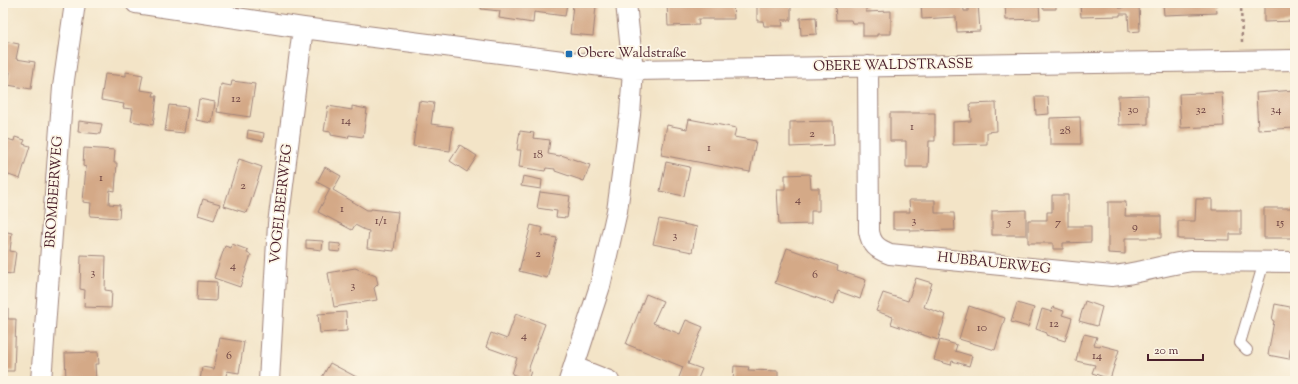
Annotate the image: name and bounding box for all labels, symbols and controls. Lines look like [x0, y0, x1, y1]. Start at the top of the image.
place label: Obere Waldstraße [577, 44, 687, 64]
marker: Obere Waldstraße [564, 49, 574, 59]
street label: OBERE WALDSTRASSE [813, 55, 974, 77]
house number: 12 [231, 90, 241, 108]
house number: 30 [1127, 101, 1139, 119]
house number: 32 [1196, 101, 1207, 119]
house number: 34 [1271, 101, 1281, 119]
house number: 14 [341, 112, 351, 130]
house number: 1 [910, 118, 914, 136]
house number: 28 [1059, 122, 1071, 140]
house number: 2 [809, 125, 815, 143]
street label: BROMBEERWEG [41, 135, 69, 249]
house number: 1 [707, 139, 711, 157]
street label: VOGELBEERWEG [266, 142, 298, 265]
house number: 18 [533, 146, 543, 164]
house number: 1 [99, 169, 103, 187]
house number: 2 [240, 177, 246, 195]
house number: 4 [795, 191, 801, 209]
house number: 1 [340, 200, 344, 218]
house number: 1/1 [375, 212, 387, 230]
house number: 3 [912, 212, 917, 230]
house number: 5 [1006, 214, 1011, 232]
house number: 7 [1055, 214, 1061, 232]
house number: 15 [1276, 214, 1284, 232]
house number: 9 [1132, 218, 1138, 236]
house number: 3 [673, 227, 678, 245]
house number: 2 [535, 245, 541, 263]
street label: HUBBAUERWEG [936, 248, 1052, 280]
house number: 4 [230, 257, 236, 275]
house number: 3 [91, 264, 96, 282]
house number: 6 [812, 266, 818, 284]
house number: 3 [351, 277, 356, 295]
house number: 12 [1049, 315, 1059, 333]
house number: 10 [977, 319, 987, 337]
house number: 4 [521, 327, 527, 345]
scale bar [1148, 336, 1203, 362]
text: 20 m [1154, 342, 1179, 360]
house number: 6 [226, 347, 232, 365]
house number: 14 [1092, 347, 1102, 365]

